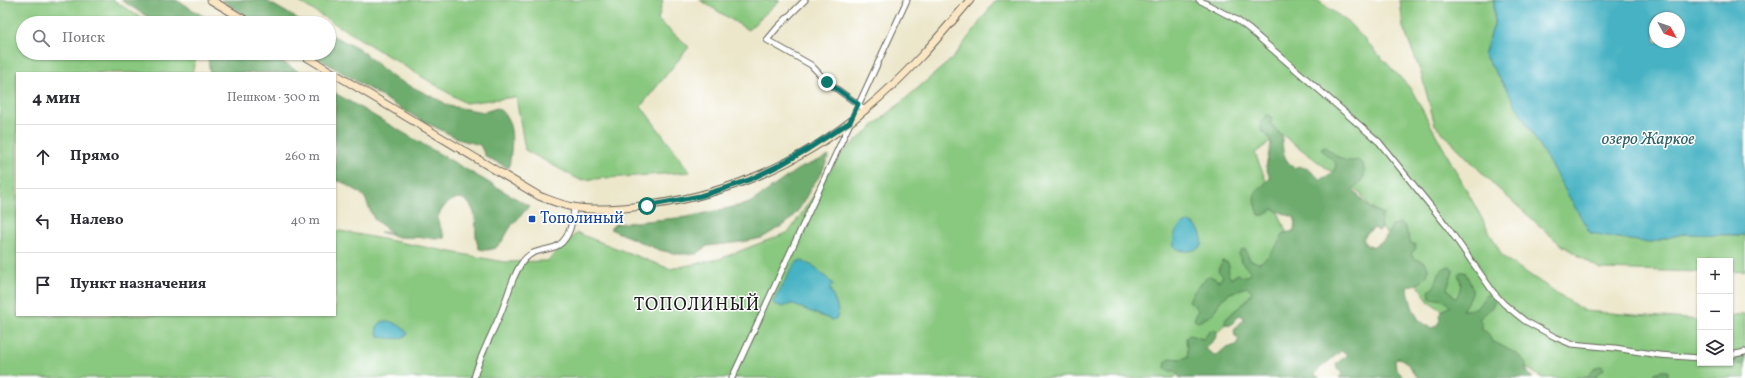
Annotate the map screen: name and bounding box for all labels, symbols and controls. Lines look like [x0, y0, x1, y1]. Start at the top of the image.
north arrow [1649, 12, 1685, 48]
search box [16, 16, 336, 60]
icon: search [30, 27, 52, 49]
text: Поиск [62, 28, 105, 49]
route end [818, 73, 836, 91]
text: 4 мин [32, 87, 80, 110]
text: Пешком · 300 m [227, 89, 320, 107]
water label: озеро Жаркое [1602, 128, 1695, 151]
icon: ahead [32, 146, 54, 168]
text: Прямо [70, 146, 119, 167]
text: 260 m [285, 148, 320, 166]
route start [638, 197, 656, 215]
place label: Тополиный [540, 208, 624, 230]
icon: left [32, 210, 54, 232]
text: Налево [70, 210, 124, 231]
text: 40 m [291, 212, 320, 230]
marker: Тополиный [527, 214, 537, 224]
map controls [1697, 258, 1733, 366]
button: + [1697, 258, 1733, 294]
icon: arrive [32, 274, 54, 296]
text: Пункт назначения [70, 274, 206, 295]
district label: ТОПОЛИНЫЙ [634, 293, 760, 318]
button: − [1697, 294, 1733, 330]
button: layers [1697, 330, 1733, 366]

